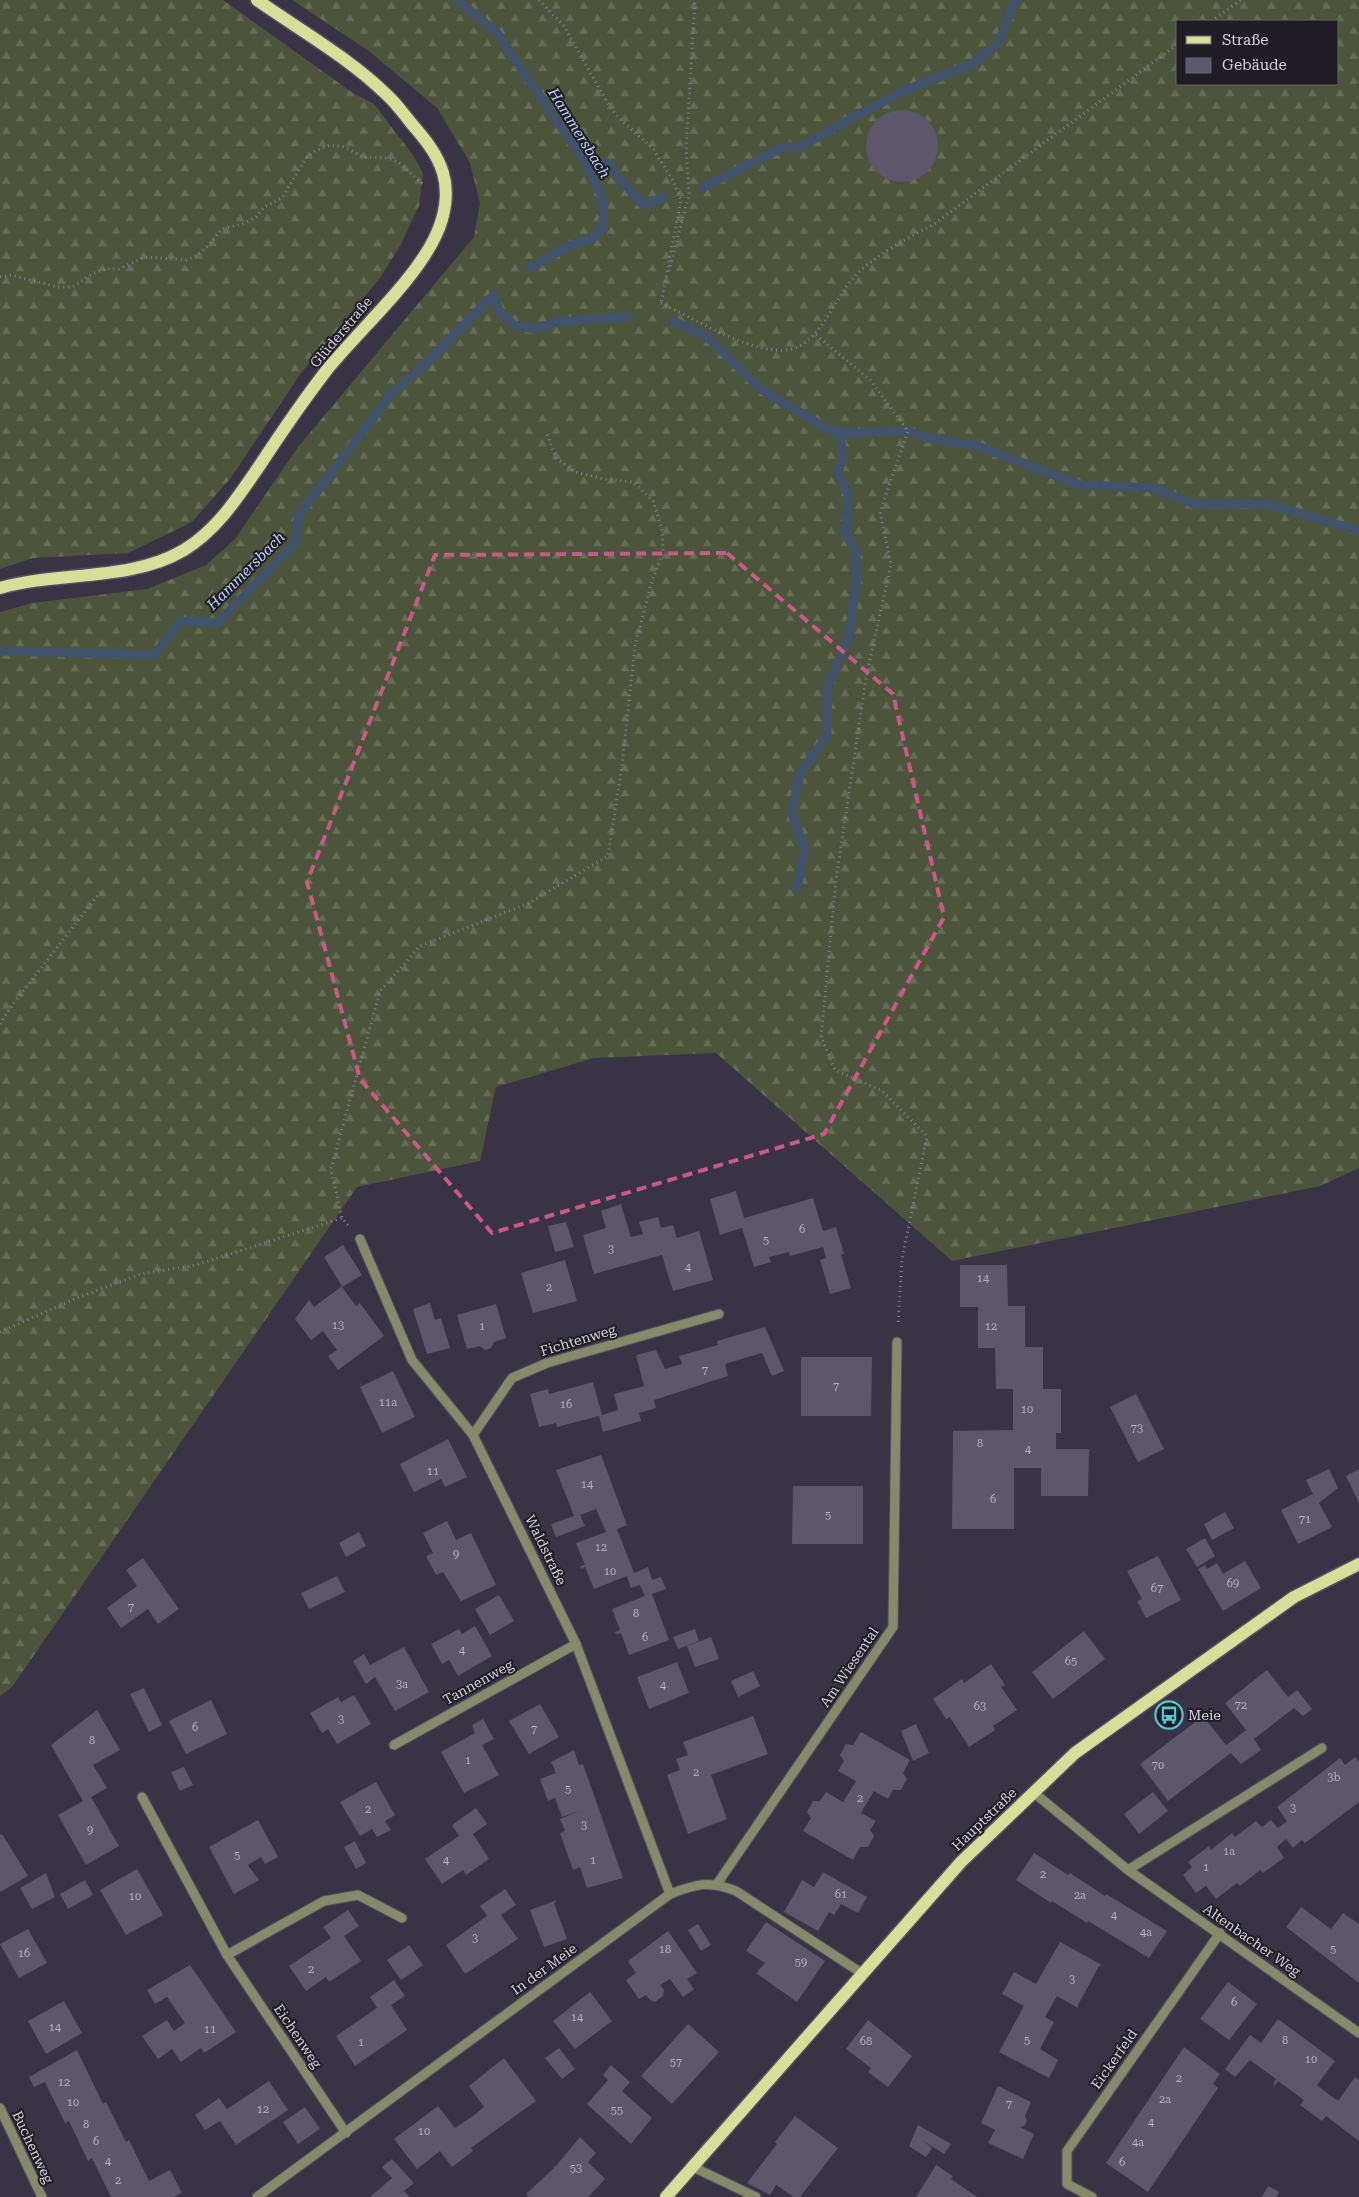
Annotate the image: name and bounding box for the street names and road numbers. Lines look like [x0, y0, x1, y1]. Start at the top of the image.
street label: Glüderstraße [307, 293, 376, 371]
street label: Fichtenweg [538, 1321, 618, 1359]
street label: Waldstraße [522, 1512, 570, 1588]
street label: Am Wiesental [816, 1624, 882, 1710]
street label: Tannenweg [440, 1656, 516, 1708]
street label: Hauptstraße [948, 1784, 1020, 1854]
street label: Altenbacher Weg [1200, 1900, 1304, 1980]
street label: In der Meie [508, 1940, 580, 1998]
street label: Eichenweg [271, 2001, 325, 2071]
street label: Eickerfeld [1088, 2026, 1140, 2092]
street label: Buchenweg [9, 2108, 57, 2186]

